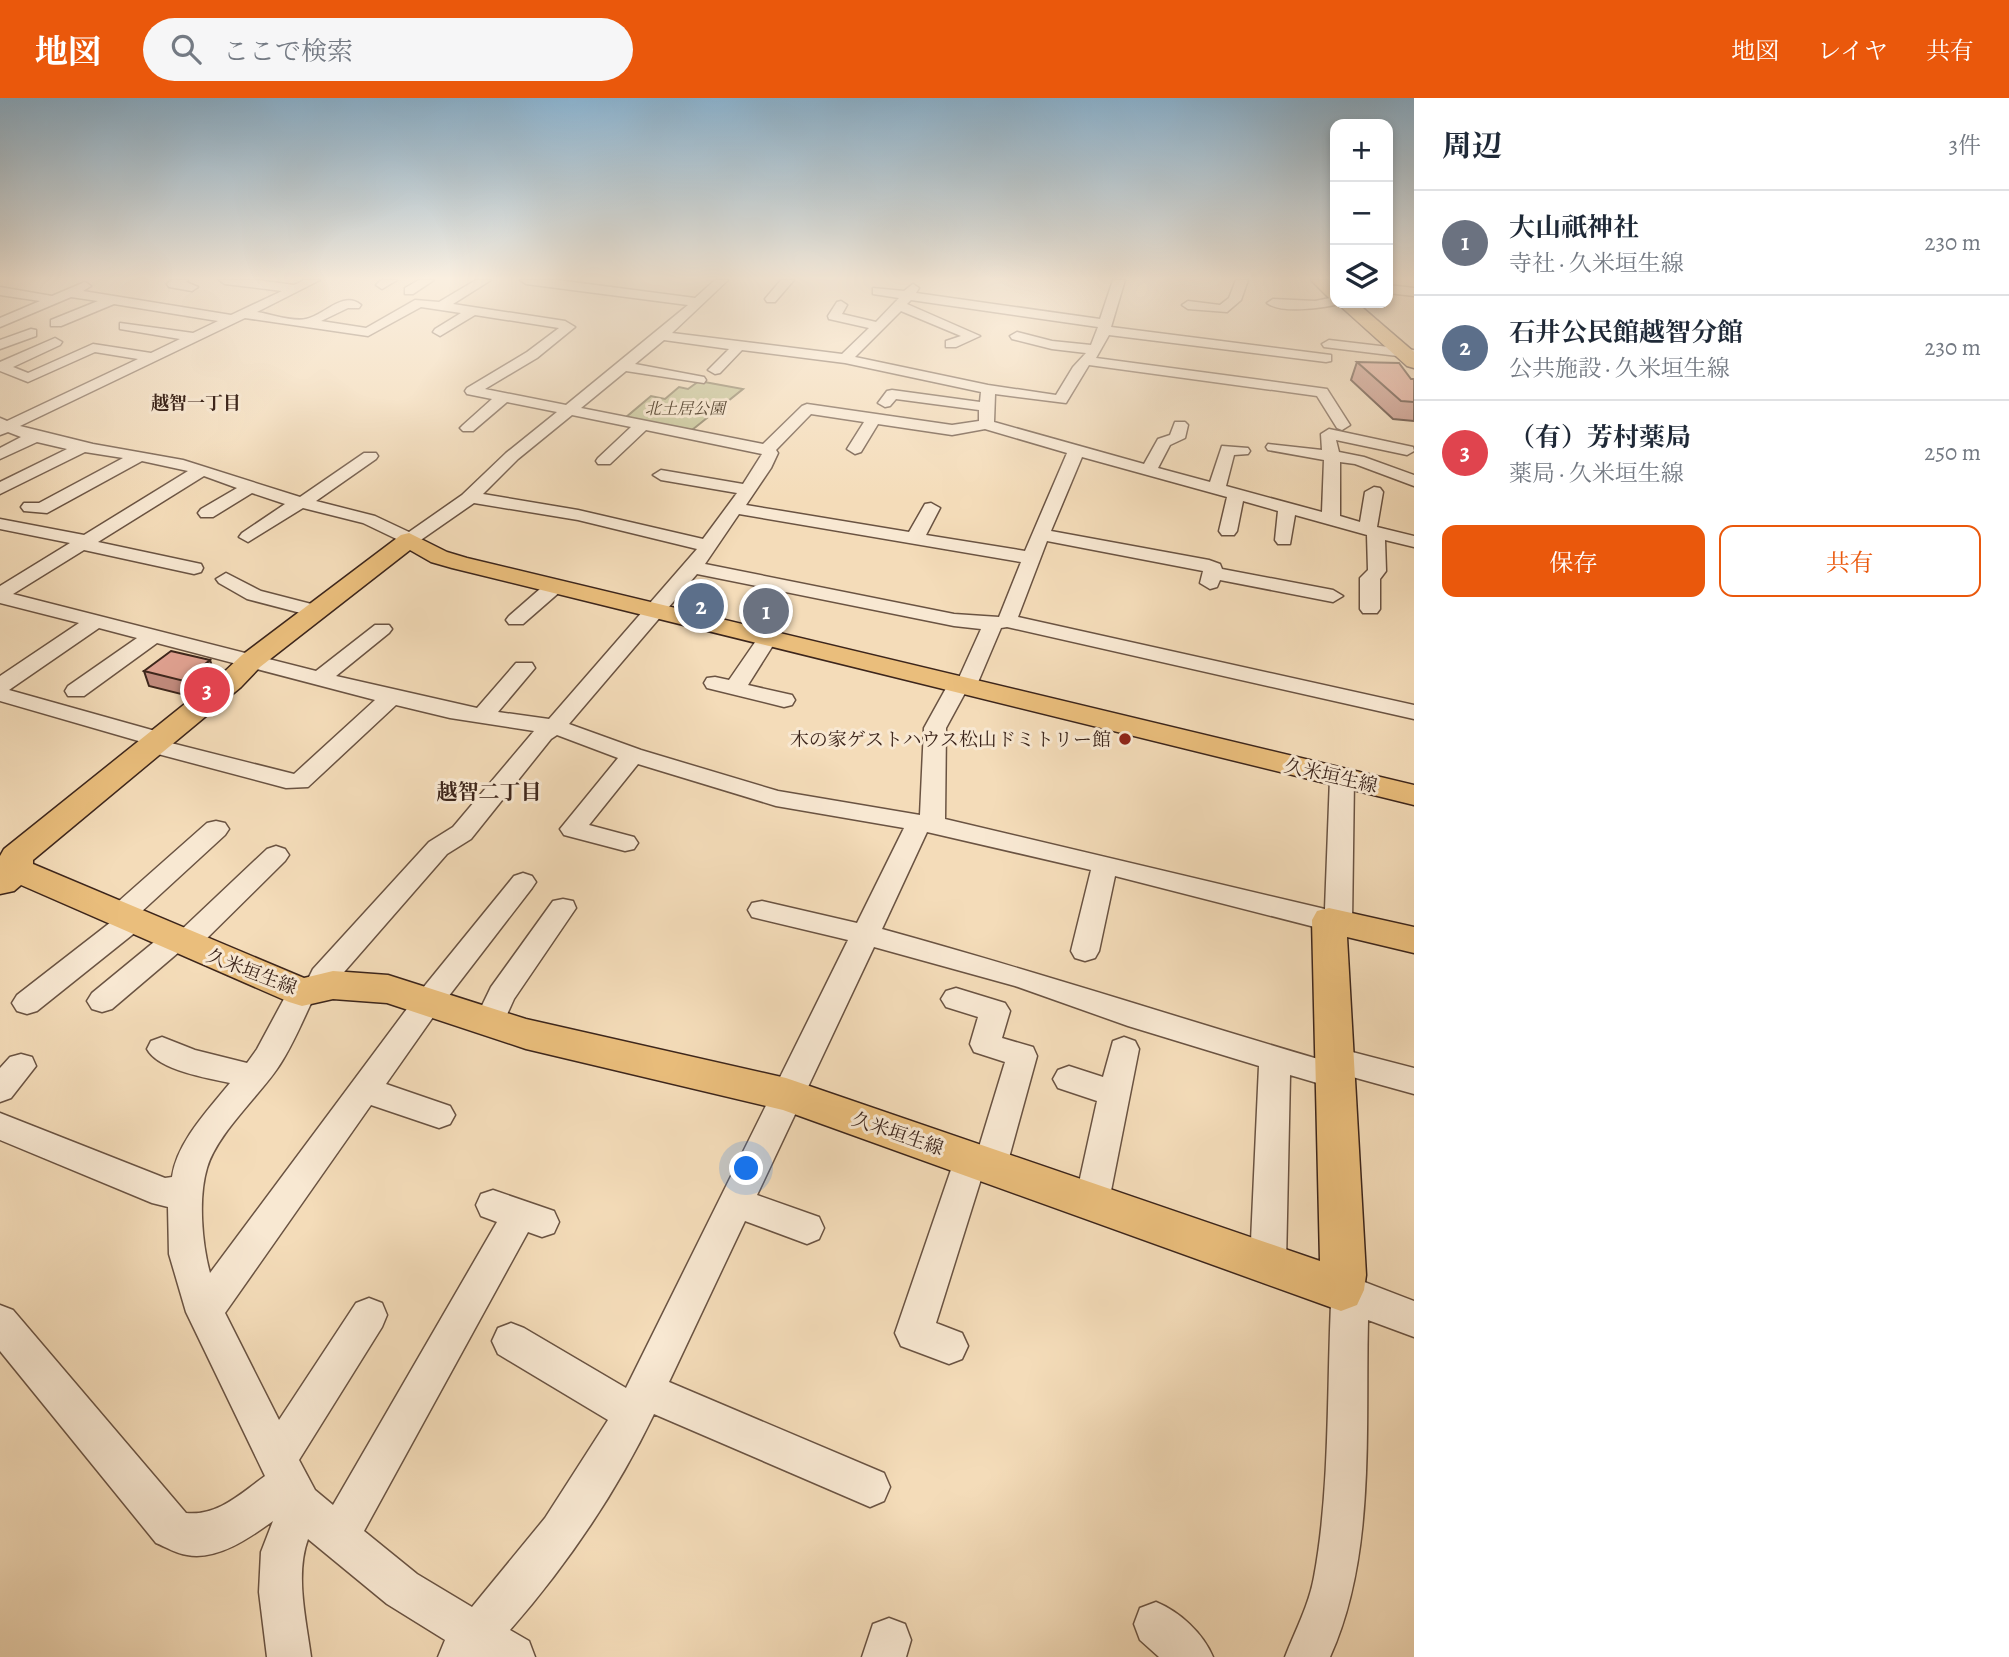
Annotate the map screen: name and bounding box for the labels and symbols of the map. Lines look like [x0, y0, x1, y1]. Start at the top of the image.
district label: 越智一丁目 [151, 391, 241, 415]
park label: 北土居公園 [645, 398, 728, 420]
pin: 2 [678, 580, 724, 632]
pin: 1 [743, 585, 789, 637]
pin: 3 [184, 664, 230, 716]
place label: 木の家ゲストハウス松山ドミトリー館 [790, 727, 1111, 753]
marker: 木の家ゲストハウス松山ドミトリー館 [1117, 731, 1133, 747]
street label: 久米垣生線 [1282, 753, 1380, 799]
district label: 越智二丁目 [437, 778, 542, 806]
street label: 久米垣生線 [203, 943, 301, 1001]
street label: 久米垣生線 [849, 1106, 947, 1162]
your location [729, 1151, 763, 1185]

